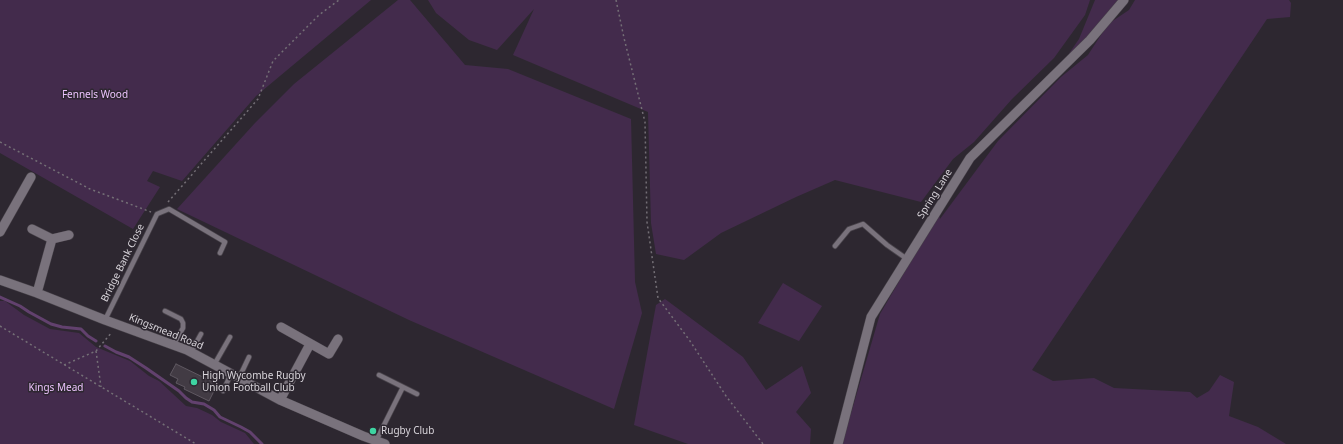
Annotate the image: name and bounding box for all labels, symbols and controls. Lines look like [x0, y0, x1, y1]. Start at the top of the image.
park label: Fennels Wood [62, 89, 128, 101]
street label: Spring Lane [915, 167, 955, 221]
street label: Bridge Bank Close [99, 222, 147, 304]
street label: Kingsmead Road [127, 312, 205, 352]
place label: High Wycombe Rugby Union Football Club [202, 370, 306, 394]
marker: High Wycombe Rugby Union Football Club [189, 377, 199, 387]
park label: Kings Mead [29, 382, 83, 394]
place label: Rugby Club [381, 425, 434, 437]
marker: Rugby Club [368, 426, 378, 436]

